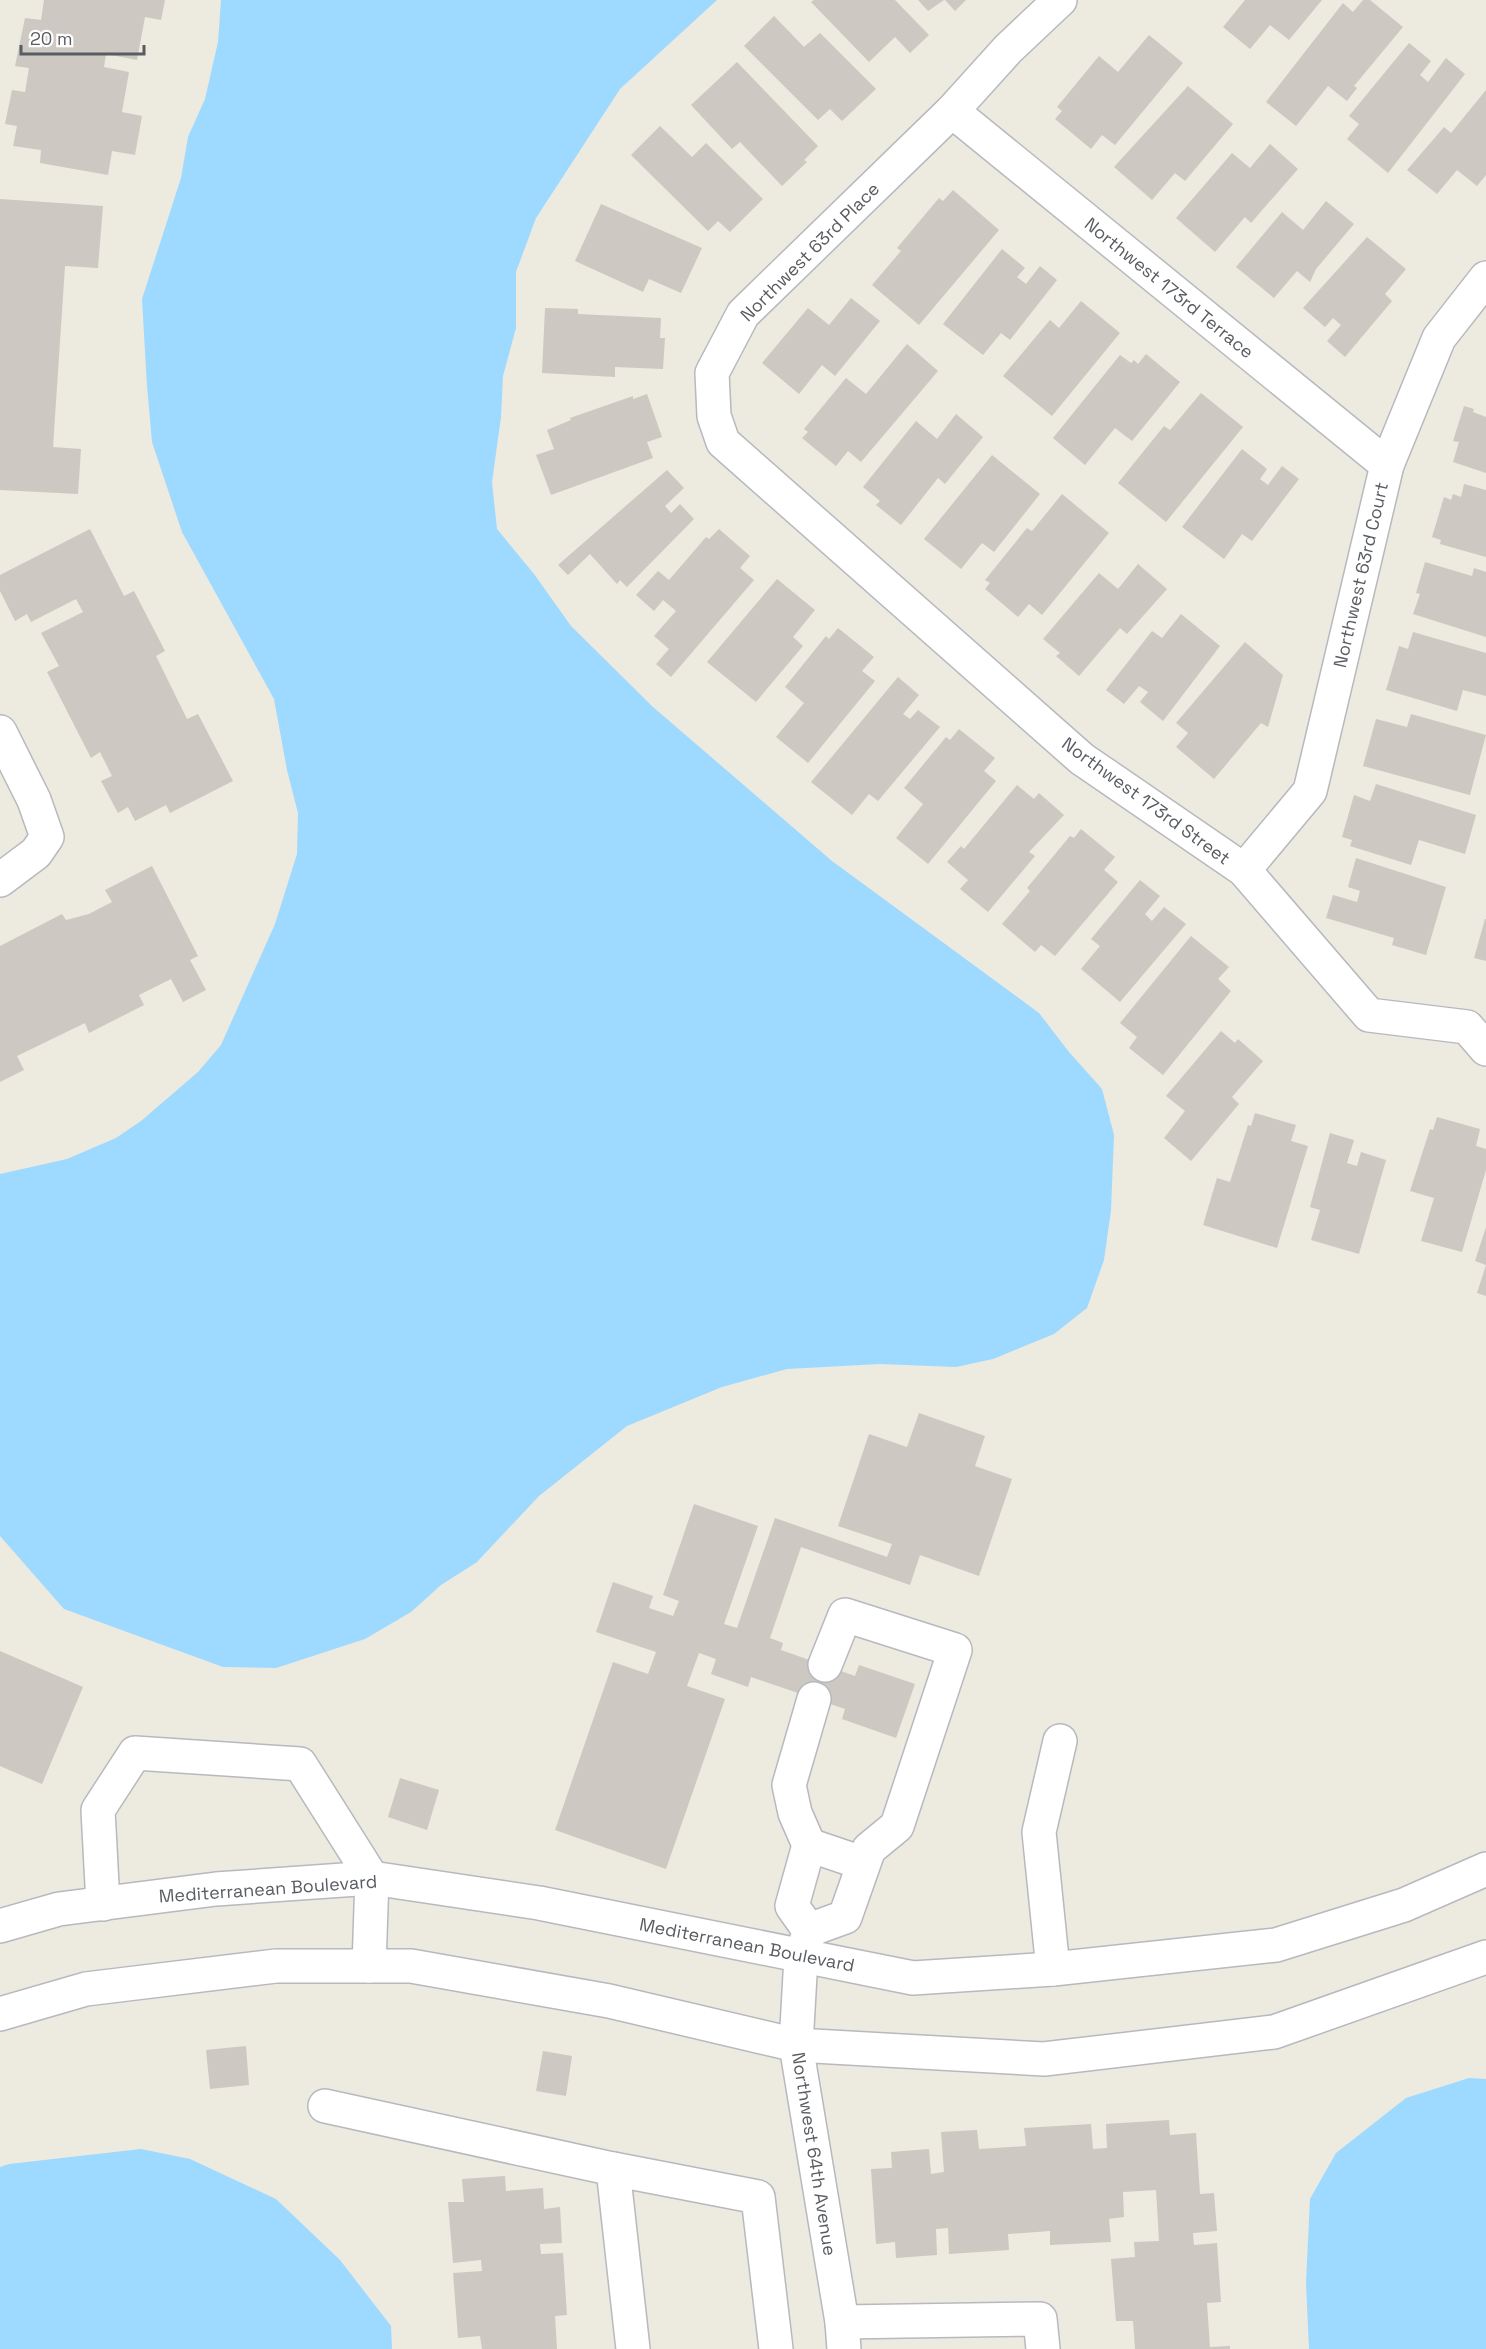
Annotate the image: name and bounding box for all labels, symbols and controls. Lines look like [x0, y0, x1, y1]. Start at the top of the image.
scale bar [21, 18, 144, 56]
text: 20 m [30, 27, 73, 50]
street label: Northwest 63rd Place [735, 177, 884, 326]
street label: Northwest 173rd Terrace [1080, 212, 1259, 363]
street label: Northwest 63rd Court [1328, 480, 1393, 670]
street label: Northwest 173rd Street [1058, 732, 1235, 869]
street label: Mediterranean Boulevard [158, 1869, 378, 1908]
street label: Mediterranean Boulevard [638, 1912, 857, 1977]
street label: Northwest 64th Avenue [787, 2051, 842, 2257]

